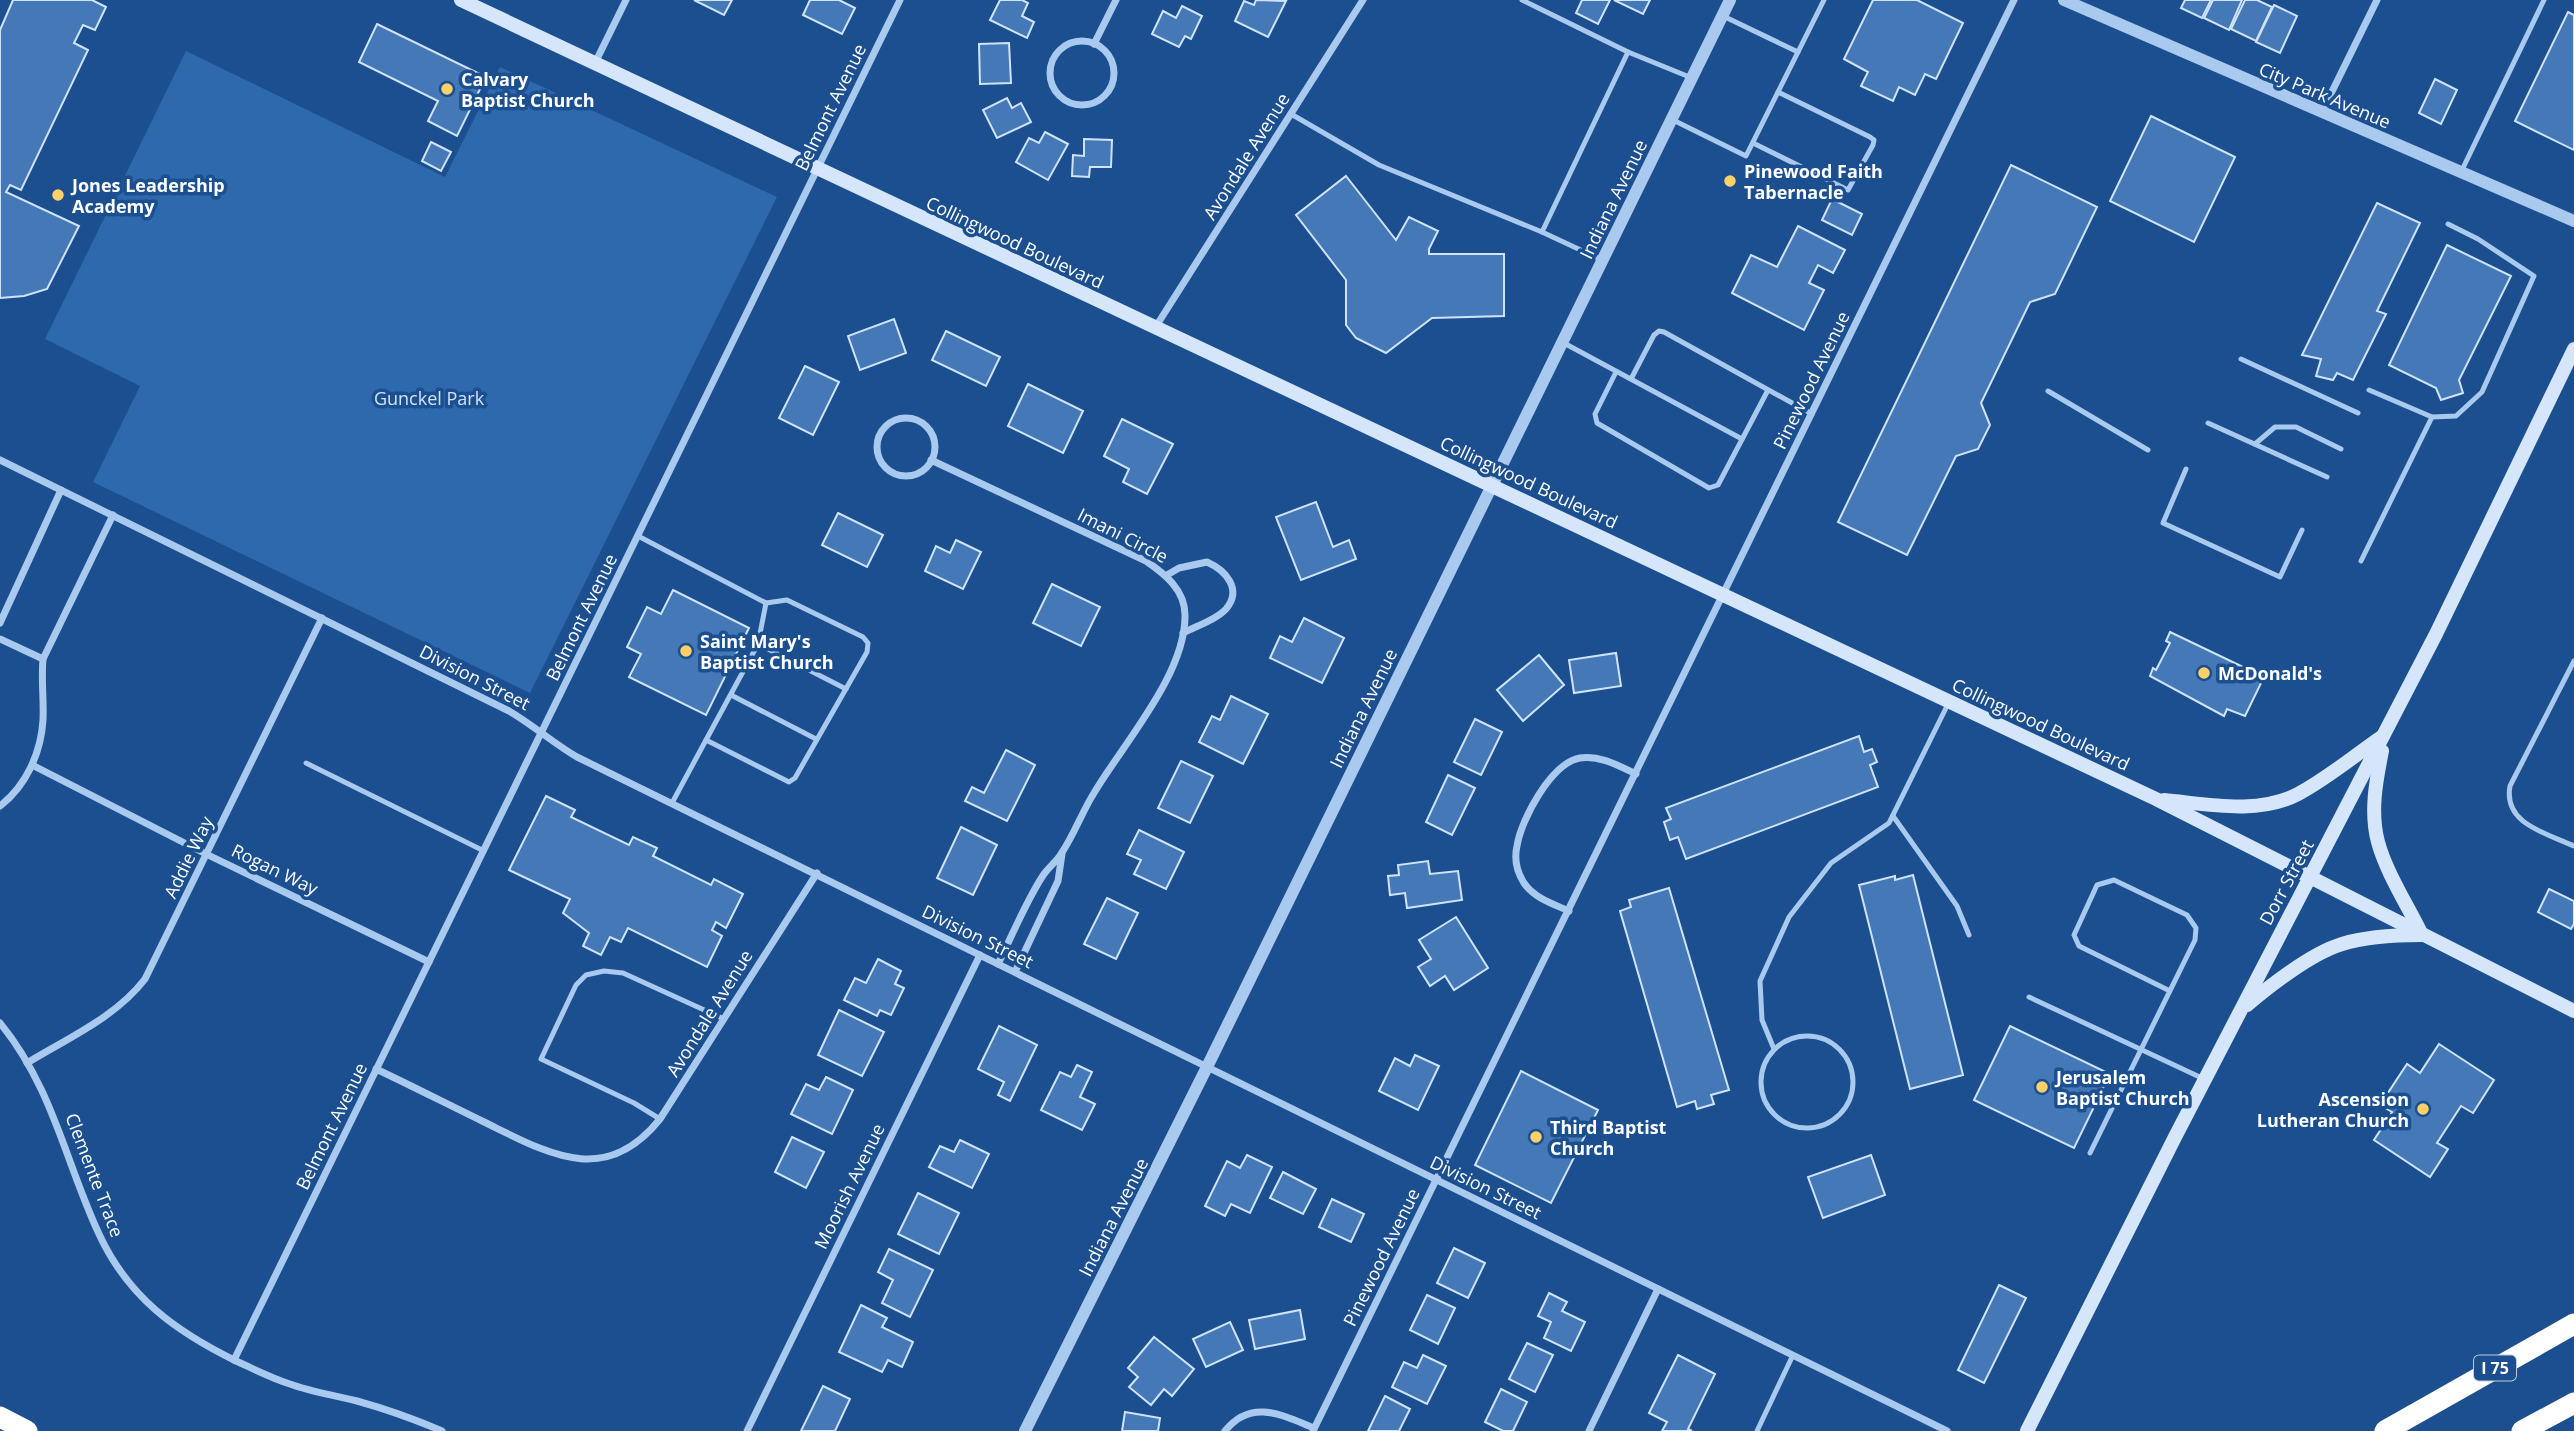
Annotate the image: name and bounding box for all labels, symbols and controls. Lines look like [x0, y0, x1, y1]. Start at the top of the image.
street label: Belmont Avenue [789, 39, 871, 175]
street label: City Park Avenue [2255, 56, 2395, 134]
place label: Calvary Baptist Church [461, 67, 595, 112]
marker: Calvary Baptist Church [439, 81, 455, 97]
street label: Avondale Avenue [1197, 88, 1295, 224]
street label: Indiana Avenue [1574, 135, 1652, 263]
place label: Pinewood Faith Tabernacle [1744, 159, 1883, 204]
place label: Jones Leadership Academy [70, 173, 225, 218]
marker: Pinewood Faith Tabernacle [1722, 173, 1738, 189]
marker: Jones Leadership Academy [50, 187, 66, 203]
street label: Collingwood Boulevard [922, 190, 1108, 294]
street label: Pinewood Avenue [1767, 307, 1855, 453]
park label: Gunckel Park [374, 386, 485, 410]
street label: Collingwood Boulevard [1436, 430, 1622, 534]
street label: Imani Circle [1074, 502, 1172, 568]
street label: Belmont Avenue [540, 549, 622, 685]
place label: Saint Mary's Baptist Church [700, 629, 834, 674]
street label: Division Street [416, 639, 534, 715]
marker: Saint Mary's Baptist Church [678, 643, 694, 659]
street label: Indiana Avenue [1324, 644, 1402, 772]
place label: McDonald's [2218, 661, 2322, 685]
marker: McDonald's [2196, 665, 2212, 681]
street label: Collingwood Boulevard [1948, 672, 2134, 776]
street label: Addie Way [158, 811, 219, 902]
street label: Dorr Street [2253, 835, 2319, 929]
street label: Rogan Way [228, 838, 323, 901]
street label: Division Street [918, 899, 1038, 973]
street label: Avondale Avenue [660, 945, 758, 1081]
street label: Belmont Avenue [290, 1058, 372, 1194]
place label: Jerusalem Baptist Church [2054, 1065, 2190, 1110]
marker: Jerusalem Baptist Church [2034, 1079, 2050, 1095]
place label: Ascension Lutheran Church [2257, 1087, 2409, 1132]
marker: Ascension Lutheran Church [2415, 1101, 2431, 1117]
street label: Clemente Trace [60, 1110, 130, 1240]
place label: Third Baptist Church [1550, 1115, 1667, 1160]
street label: Moorish Avenue [808, 1119, 890, 1253]
marker: Third Baptist Church [1528, 1129, 1544, 1145]
street label: Division Street [1426, 1150, 1546, 1224]
street label: Indiana Avenue [1073, 1154, 1153, 1280]
street label: Pinewood Avenue [1337, 1184, 1425, 1330]
road number: I 75 [2474, 1356, 2516, 1380]

